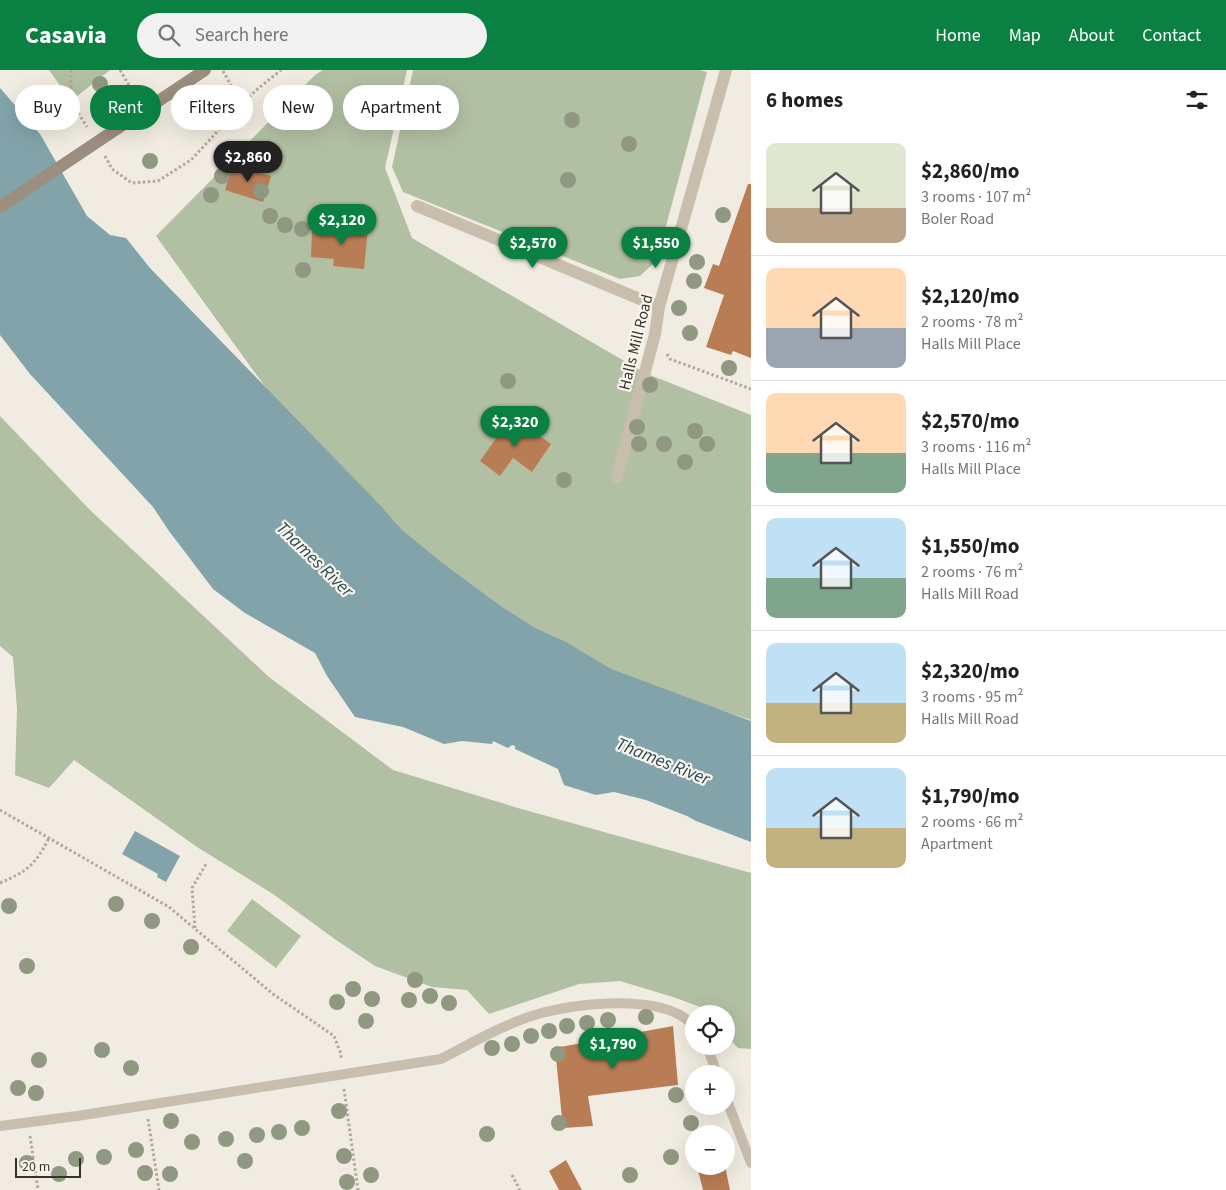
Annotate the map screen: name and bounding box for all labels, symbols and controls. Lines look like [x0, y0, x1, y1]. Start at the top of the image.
search box [137, 13, 487, 58]
text: Casavia [25, 18, 107, 53]
icon: search [155, 21, 183, 49]
text: Search here [195, 22, 288, 49]
text: Home [935, 23, 981, 48]
text: Map [1009, 23, 1041, 48]
text: About [1069, 23, 1114, 48]
text: Contact [1142, 23, 1201, 48]
chip: Buy [15, 85, 80, 130]
chip: Rent [90, 85, 161, 130]
chip: Filters [171, 85, 253, 130]
chip: New [263, 85, 333, 130]
chip: Apartment [343, 85, 459, 130]
text: 6 homes [766, 85, 843, 115]
icon: filters [1183, 86, 1211, 114]
pin: $2,860 [207, 140, 289, 183]
text: $2,860 [224, 146, 272, 168]
text: $2,860/mo [921, 156, 1020, 186]
icon: home [806, 163, 866, 223]
text: 3 rooms · 107 m² [921, 186, 1031, 208]
pin: $2,120 [301, 204, 383, 246]
text: Boler Road [921, 208, 994, 230]
text: $2,120 [318, 209, 366, 231]
pin: $2,570 [492, 226, 574, 269]
pin: $1,550 [615, 226, 697, 269]
text: $2,570 [509, 232, 557, 254]
text: $1,550 [632, 232, 680, 254]
text: $2,120/mo [921, 281, 1020, 311]
icon: home [806, 288, 866, 348]
street label: Halls Mill Road [613, 292, 658, 392]
text: 2 rooms · 78 m² [921, 311, 1023, 333]
text: Halls Mill Place [921, 333, 1021, 355]
pin: $2,320 [474, 406, 556, 448]
text: $2,570/mo [921, 406, 1020, 436]
text: $2,320 [491, 411, 539, 433]
icon: home [806, 413, 866, 473]
text: 3 rooms · 116 m² [921, 436, 1031, 458]
text: Halls Mill Place [921, 458, 1021, 480]
water label: Thames River [270, 516, 360, 603]
text: $1,550/mo [921, 531, 1020, 561]
icon: home [806, 538, 866, 598]
text: 2 rooms · 76 m² [921, 561, 1023, 583]
text: Halls Mill Road [921, 583, 1019, 605]
text: $2,320/mo [921, 656, 1020, 686]
icon: home [806, 663, 866, 723]
text: 3 rooms · 95 m² [921, 686, 1023, 708]
text: Halls Mill Road [921, 708, 1019, 730]
water label: Thames River [612, 731, 714, 792]
text: $1,790/mo [921, 781, 1020, 811]
icon: home [806, 788, 866, 848]
text: 2 rooms · 66 m² [921, 811, 1023, 833]
text: Apartment [921, 833, 993, 855]
map controls [685, 1005, 735, 1175]
button: locate [685, 1005, 735, 1055]
pin: $1,790 [572, 1028, 654, 1070]
text: $1,790 [589, 1033, 637, 1055]
button: + [685, 1065, 735, 1115]
button: − [685, 1125, 735, 1175]
scale bar [15, 1155, 81, 1178]
text: 20 m [22, 1157, 50, 1177]

